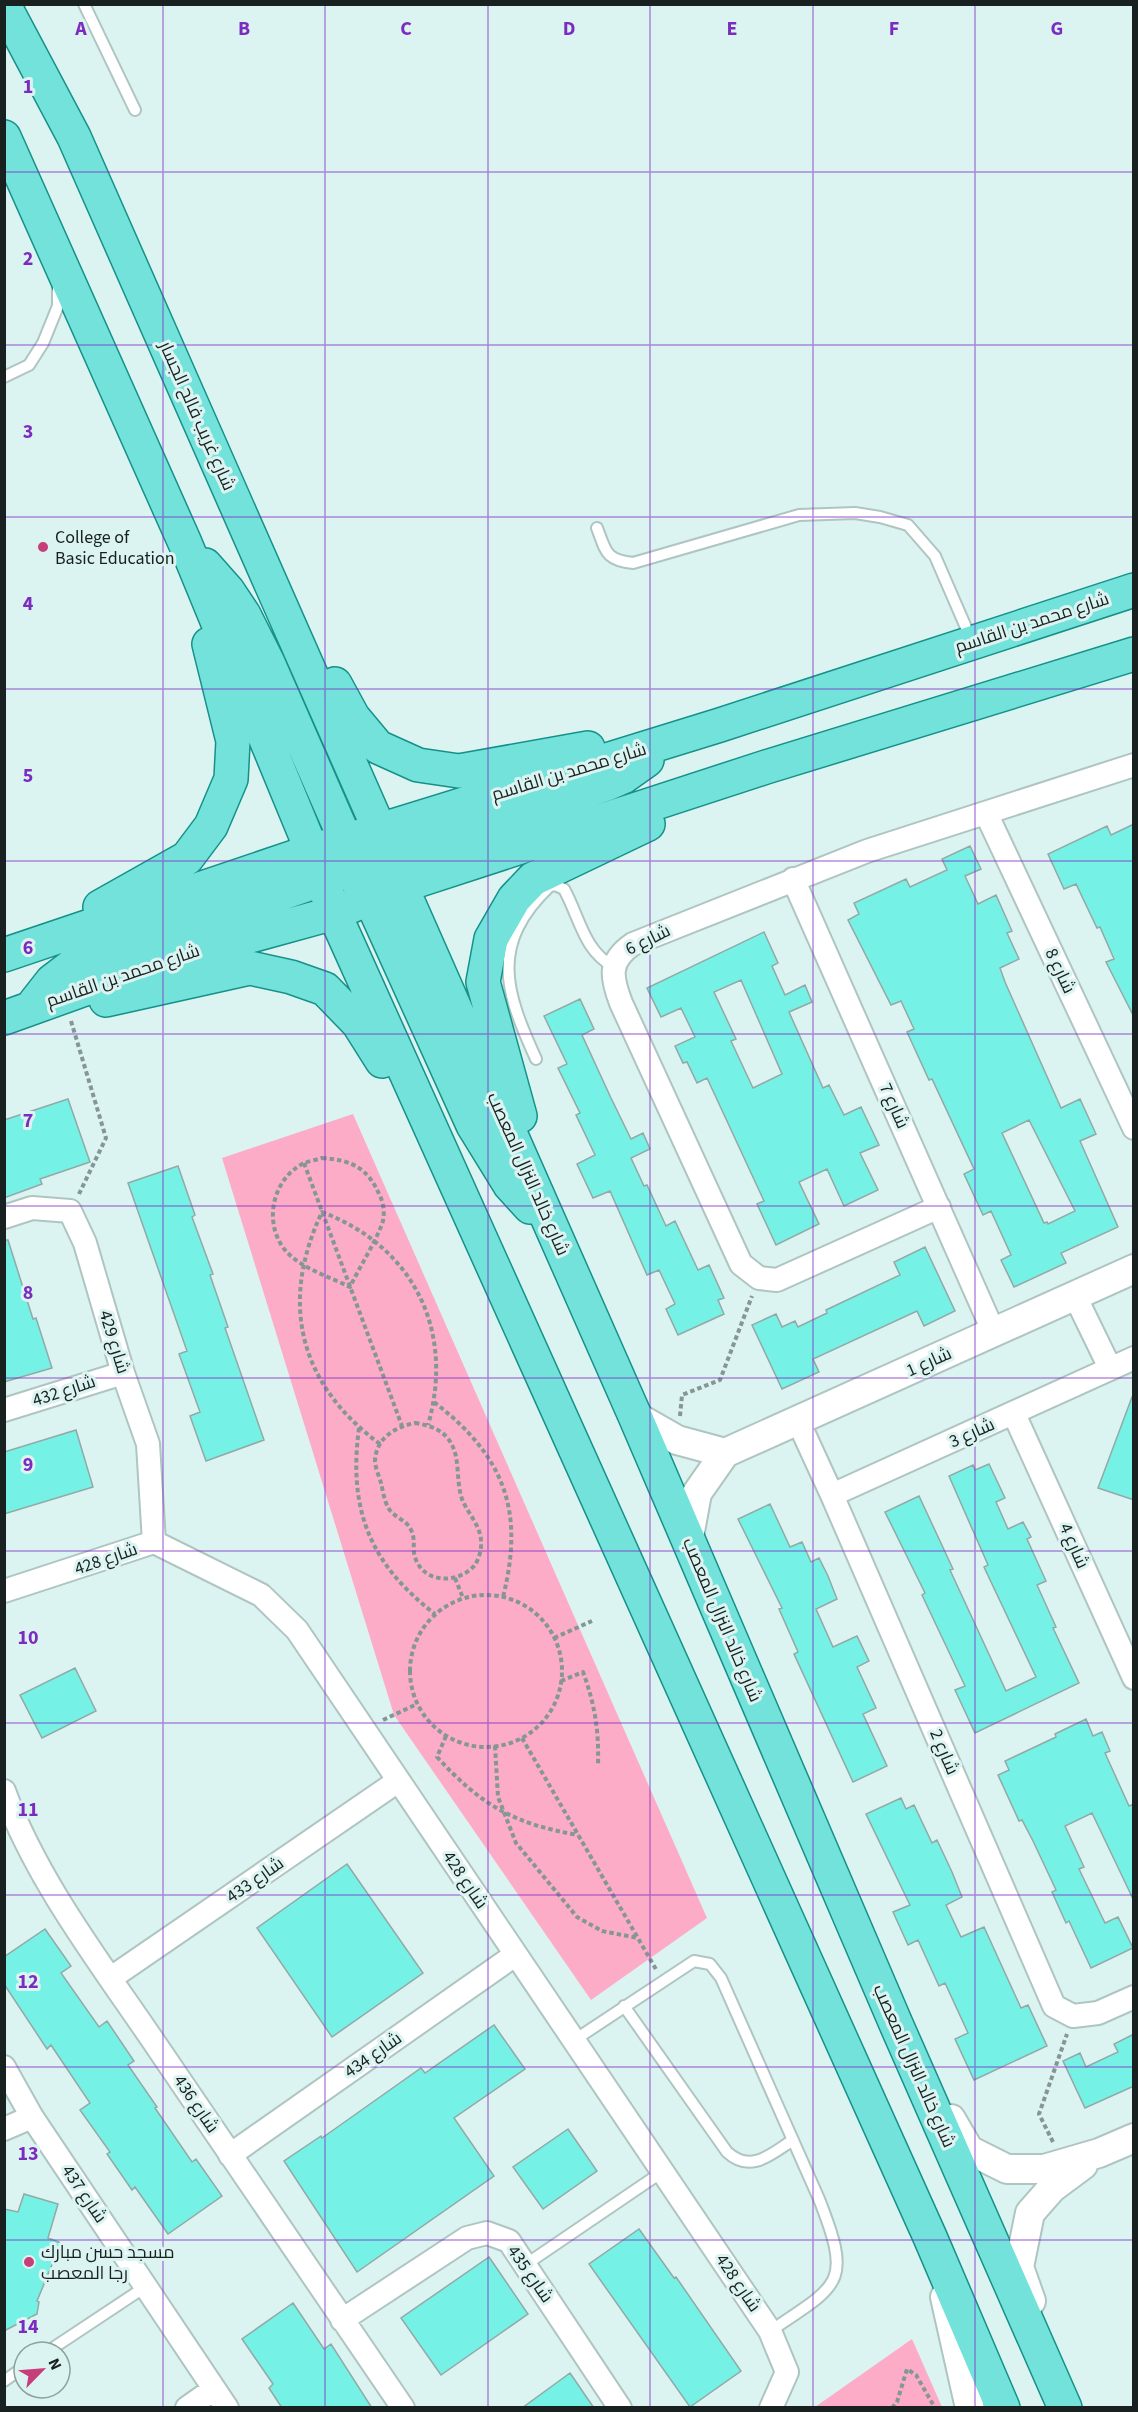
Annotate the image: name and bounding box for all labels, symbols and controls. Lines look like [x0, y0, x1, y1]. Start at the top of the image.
text: A [74, 15, 87, 43]
text: B [238, 15, 250, 43]
text: C [400, 15, 412, 43]
text: D [563, 15, 575, 43]
text: E [727, 15, 737, 43]
text: F [889, 15, 899, 43]
text: G [1051, 15, 1063, 43]
text: 1 [23, 73, 33, 101]
text: 2 [23, 245, 33, 273]
street label: شارع غريب فالح الجسار [152, 336, 241, 495]
text: 3 [23, 418, 33, 446]
place label: College of Basic Education [55, 525, 175, 571]
marker: College of Basic Education [36, 540, 50, 554]
street label: شارع محمد بن القاسم [952, 586, 1112, 660]
text: 4 [23, 590, 34, 618]
street label: شارع محمد بن القاسم [489, 737, 649, 807]
text: 5 [23, 762, 33, 790]
street label: شارع 6 [621, 918, 675, 962]
text: 6 [23, 934, 33, 962]
street label: شارع محمد بن القاسم [43, 938, 203, 1014]
street label: شارع 8 [1039, 944, 1081, 998]
street label: شارع 7 [873, 1079, 915, 1133]
street label: شارع خالد النزال المعصب [481, 1088, 575, 1260]
text: 7 [23, 1107, 33, 1135]
text: 8 [23, 1279, 33, 1307]
street label: شارع 429 [92, 1307, 136, 1377]
street label: شارع 1 [902, 1341, 956, 1383]
street label: شارع 432 [29, 1369, 99, 1413]
street label: شارع 3 [945, 1412, 999, 1454]
text: 9 [23, 1451, 33, 1479]
street label: شارع 4 [1053, 1519, 1095, 1573]
street label: شارع خالد النزال المعصب [676, 1534, 768, 1706]
street label: شارع 428 [71, 1537, 141, 1581]
text: 10 [17, 1624, 39, 1652]
street label: شارع 2 [923, 1725, 965, 1779]
text: 11 [17, 1796, 39, 1824]
street label: شارع 428 [436, 1846, 494, 1914]
street label: شارع 433 [221, 1851, 289, 1909]
text: 12 [17, 1968, 39, 1996]
street label: شارع خالد النزال المعصب [867, 1980, 961, 2152]
street label: شارع 434 [339, 2026, 407, 2084]
street label: شارع 436 [167, 2070, 225, 2138]
text: 13 [17, 2140, 39, 2168]
street label: شارع 437 [55, 2160, 113, 2228]
place label: مسجد حسن مبارك رجا المعصب [41, 2240, 174, 2286]
street label: شارع 435 [501, 2240, 559, 2308]
street label: شارع 428 [709, 2249, 767, 2317]
marker: مسجد حسن مبارك رجا المعصب [22, 2255, 36, 2269]
text: 14 [17, 2313, 39, 2341]
north arrow [12, 2340, 72, 2400]
text: N [42, 2355, 67, 2374]

